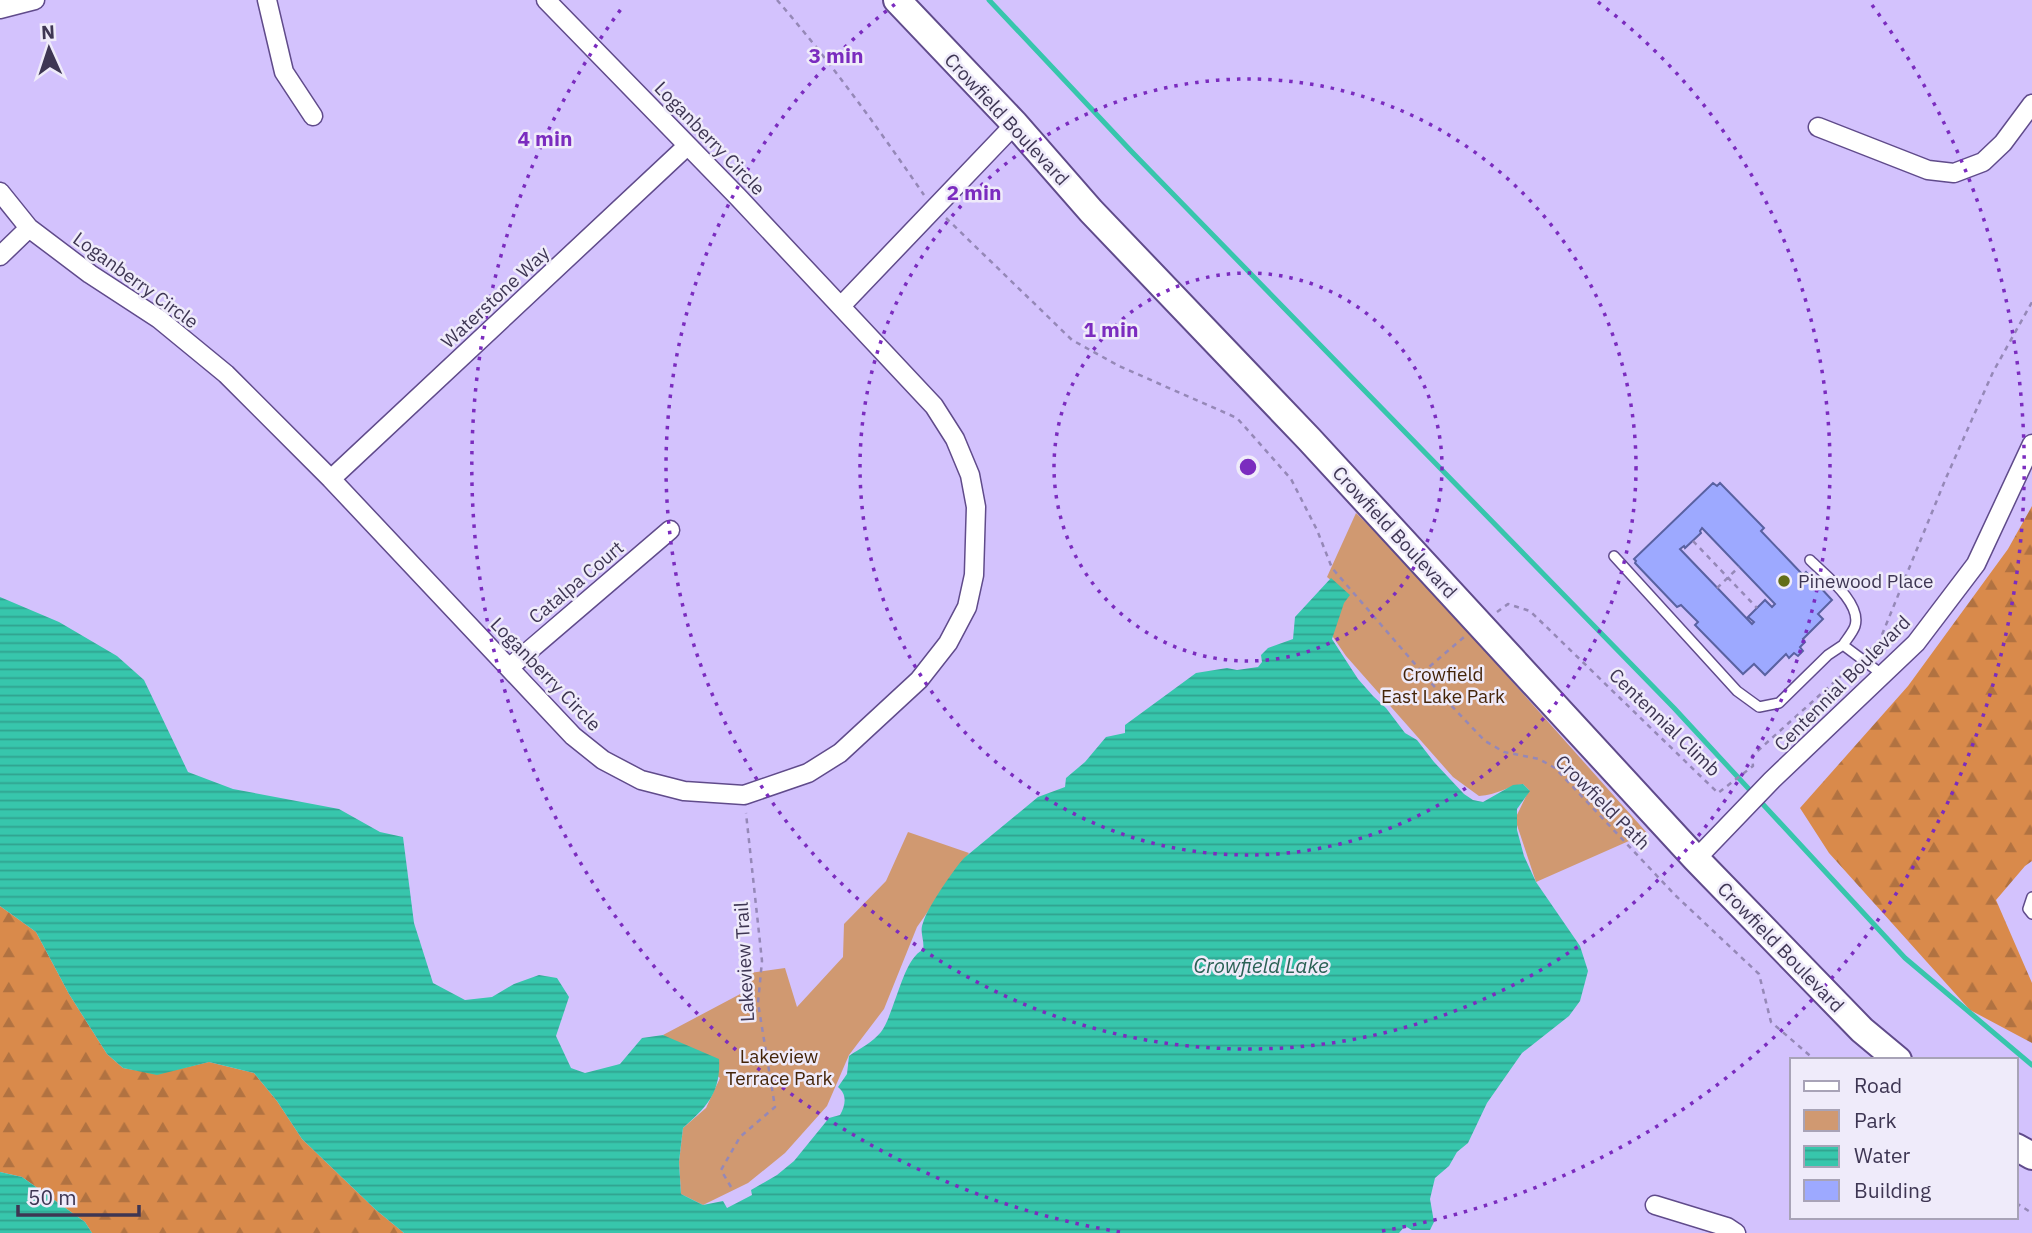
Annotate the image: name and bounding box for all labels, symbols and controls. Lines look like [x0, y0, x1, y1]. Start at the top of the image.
north arrow [14, 14, 84, 84]
text: N [41, 20, 56, 44]
text: 3 min [809, 41, 863, 69]
street label: Crowfield Boulevard [940, 48, 1074, 190]
street label: Loganberry Circle [650, 76, 770, 200]
text: 4 min [518, 124, 572, 152]
text: 2 min [947, 178, 1001, 206]
street label: Loganberry Circle [69, 226, 203, 334]
street label: Waterstone Way [436, 240, 554, 353]
text: 1 min [1084, 315, 1138, 343]
centre of rings [1236, 455, 1260, 479]
street label: Crowfield Boulevard [1328, 461, 1462, 603]
street label: Catalpa Court [524, 535, 628, 629]
place label: Pinewood Place [1798, 569, 1933, 593]
marker: Pinewood Place [1776, 573, 1792, 589]
street label: Centennial Boulevard [1769, 610, 1915, 756]
street label: Loganberry Circle [486, 612, 606, 736]
park label: Crowfield East Lake Park [1381, 662, 1505, 708]
street label: Centennial Climb [1604, 663, 1726, 781]
street label: Crowfield Path [1550, 749, 1656, 855]
street label: Crowfield Boulevard [1713, 877, 1849, 1017]
street label: Lakeview Trail [729, 901, 759, 1023]
water label: Crowfield Lake [1193, 951, 1329, 979]
park label: Lakeview Terrace Park [726, 1044, 832, 1090]
legend [1790, 1058, 2018, 1219]
text: Road [1854, 1071, 1902, 1099]
text: Park [1854, 1106, 1897, 1134]
text: Water [1854, 1141, 1911, 1169]
scale bar [18, 1174, 138, 1218]
text: Building [1854, 1176, 1931, 1204]
text: 50 m [28, 1183, 77, 1211]

